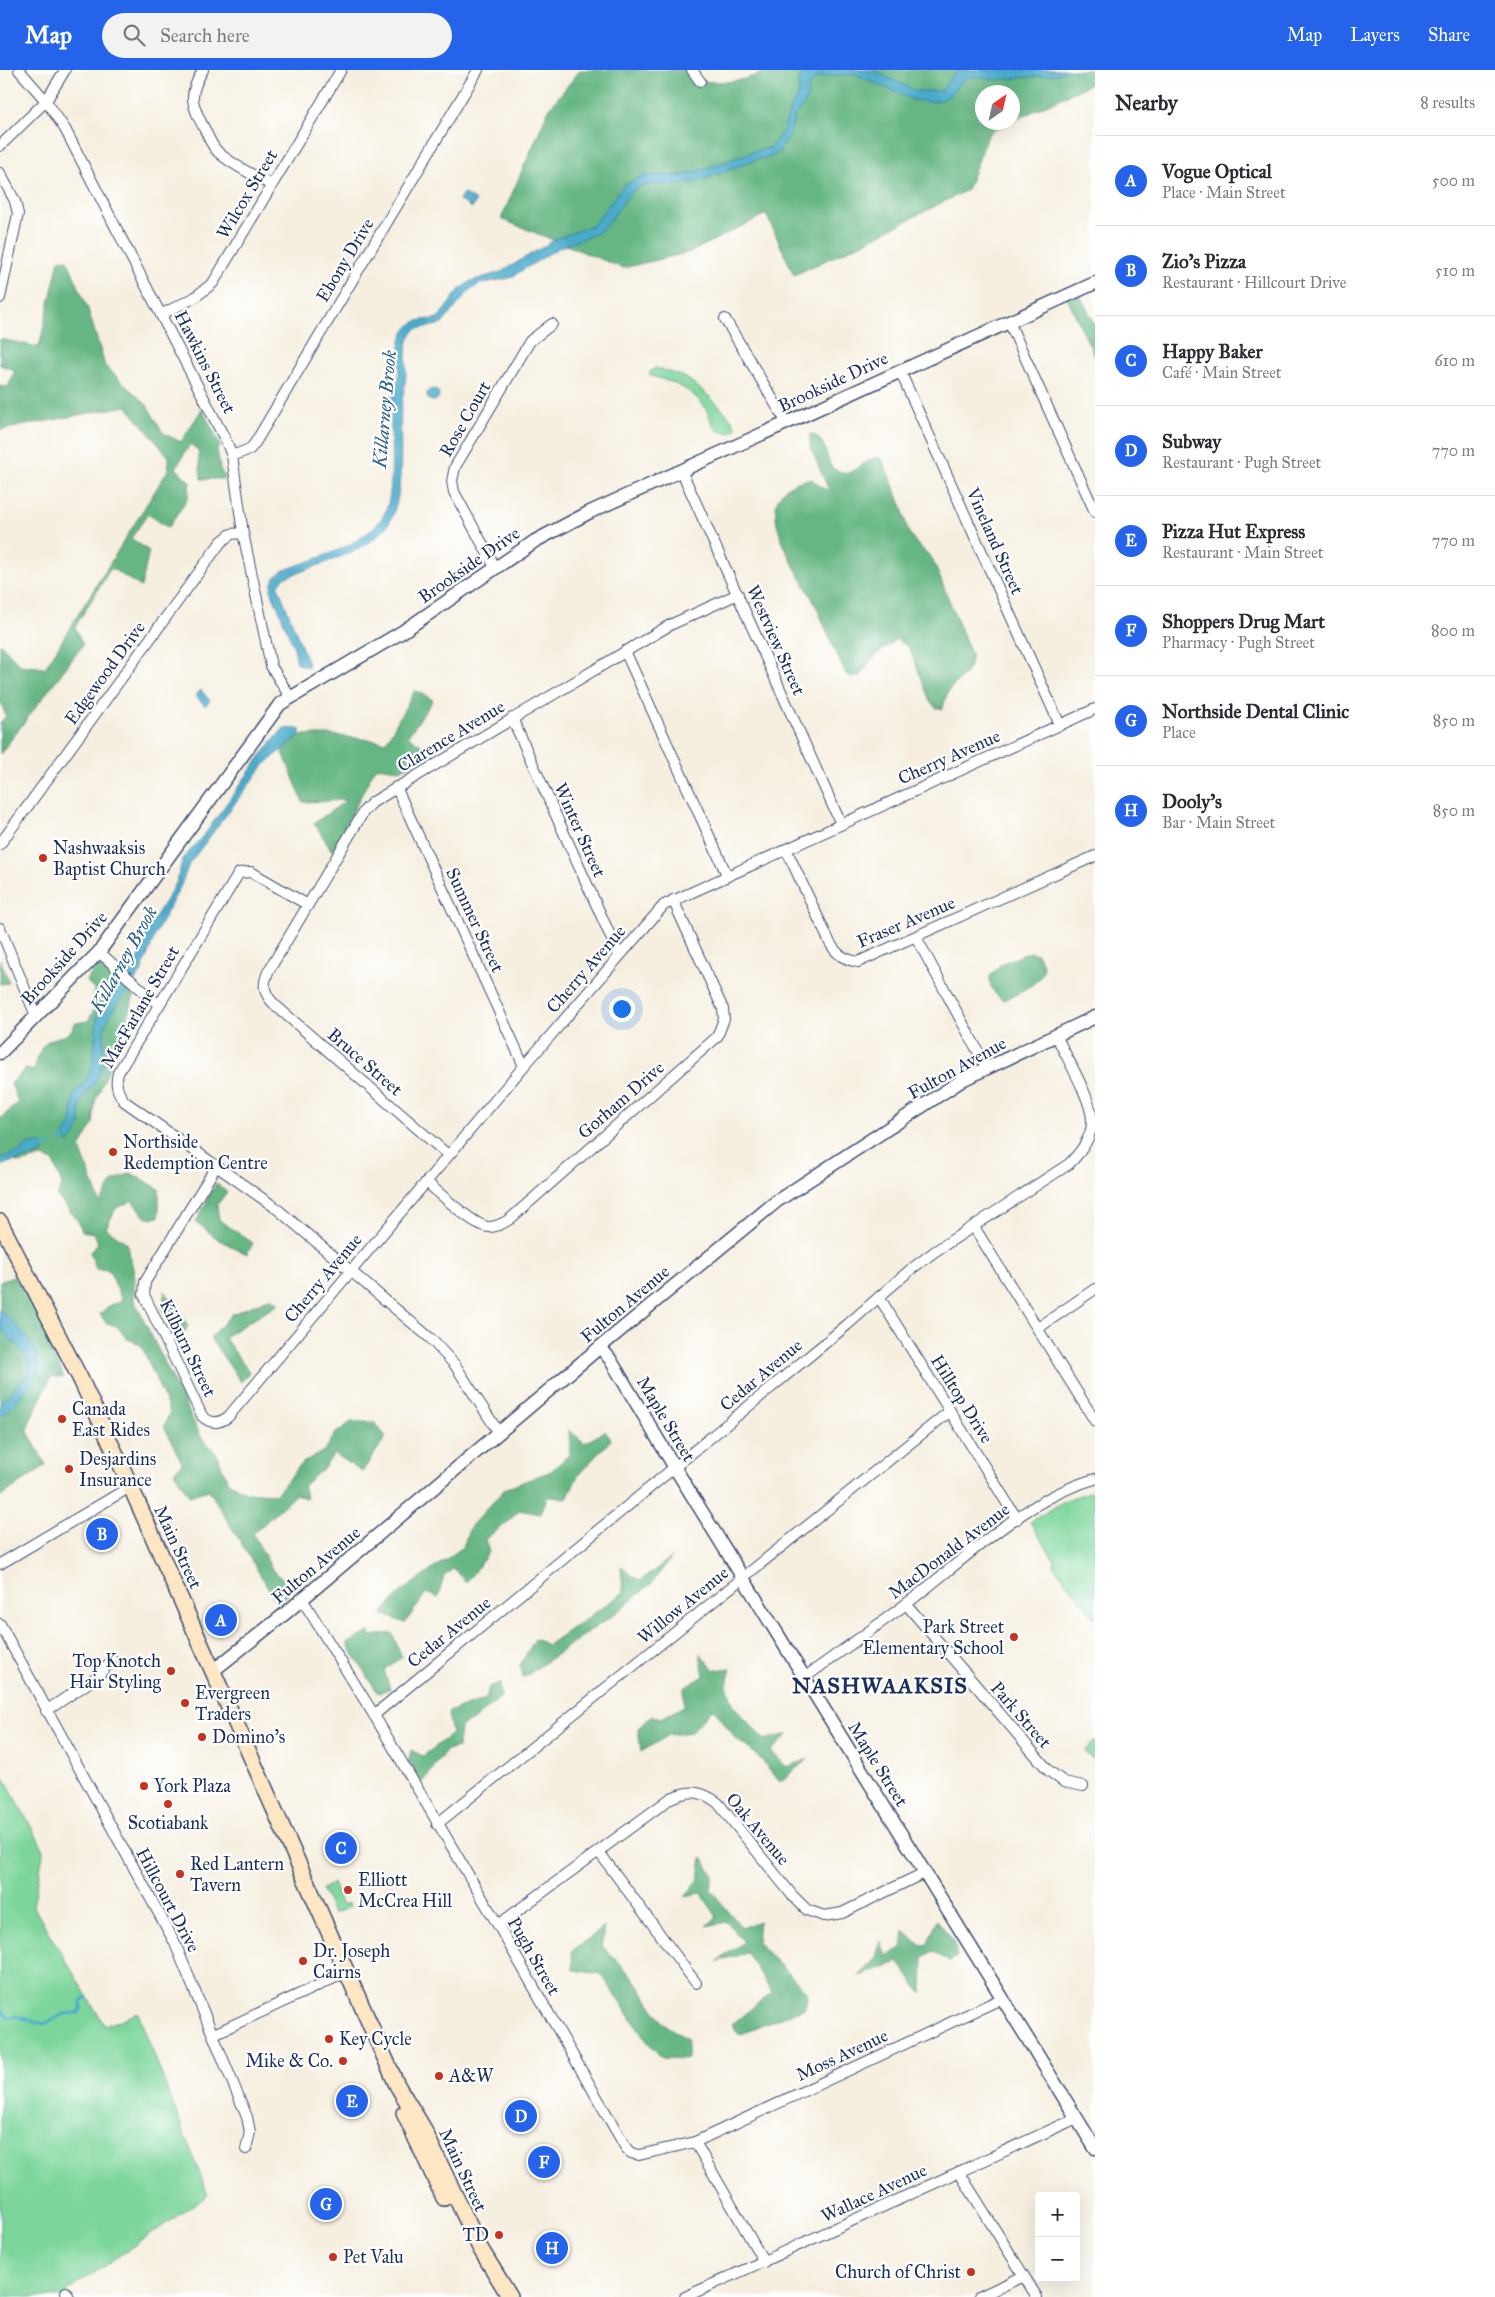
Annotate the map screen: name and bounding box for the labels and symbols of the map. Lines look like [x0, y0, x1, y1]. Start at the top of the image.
north arrow [975, 85, 1020, 130]
street label: Wilcox Street [212, 145, 283, 243]
street label: Ebony Drive [311, 214, 379, 306]
street label: Hawkins Street [170, 307, 241, 418]
street label: Brookside Drive [775, 347, 891, 417]
water label: Killarney Brook [368, 349, 401, 470]
street label: Rose Court [435, 377, 496, 461]
street label: Vineland Street [961, 483, 1029, 598]
street label: Brookside Drive [414, 522, 524, 608]
street label: Westview Street [742, 582, 810, 699]
street label: Edgewood Drive [60, 617, 151, 730]
street label: Clarence Avenue [393, 695, 509, 777]
street label: Cherry Avenue [894, 725, 1004, 789]
street label: Winter Street [549, 779, 611, 881]
place label: Nashwaaksis Baptist Church [53, 837, 166, 880]
marker: Nashwaaksis Baptist Church [37, 852, 49, 864]
street label: Summer Street [441, 864, 509, 976]
street label: Fraser Avenue [854, 891, 958, 953]
water label: Killarney Brook [84, 901, 162, 1017]
street label: Brookside Drive [16, 907, 112, 1009]
street label: Cherry Avenue [542, 920, 630, 1018]
street label: MacFarlane Street [96, 941, 184, 1072]
your location [609, 996, 635, 1022]
street label: Bruce Street [323, 1024, 407, 1101]
street label: Fulton Avenue [904, 1032, 1010, 1104]
street label: Gorham Drive [573, 1057, 669, 1143]
place label: Northside Redemption Centre [123, 1131, 268, 1174]
marker: Northside Redemption Centre [107, 1146, 119, 1158]
street label: Cherry Avenue [279, 1229, 367, 1327]
street label: Fulton Avenue [576, 1260, 674, 1348]
street label: Kilburn Street [155, 1296, 221, 1401]
street label: Cedar Avenue [715, 1334, 807, 1416]
street label: Hilltop Drive [926, 1351, 998, 1447]
street label: Maple Street [632, 1372, 700, 1466]
place label: Canada East Rides [72, 1398, 150, 1441]
marker: Canada East Rides [56, 1413, 68, 1425]
place label: Desjardins Insurance [79, 1448, 156, 1491]
marker: Desjardins Insurance [63, 1463, 75, 1475]
street label: MacDonald Avenue [884, 1498, 1014, 1604]
street label: Main Street [149, 1502, 207, 1593]
pin: B [86, 1515, 118, 1553]
street label: Fulton Avenue [267, 1521, 365, 1609]
street label: Willow Avenue [633, 1562, 733, 1648]
street label: Cedar Avenue [403, 1592, 495, 1672]
pin: A [205, 1601, 237, 1639]
place label: Park Street Elementary School [862, 1616, 1005, 1659]
marker: Park Street Elementary School [1008, 1631, 1020, 1643]
place label: Top Knotch Hair Styling [69, 1650, 162, 1694]
marker: Top Knotch Hair Styling [165, 1665, 177, 1677]
district label: NASHWAAKSIS [792, 1672, 968, 1699]
street label: Park Street [986, 1677, 1056, 1753]
place label: Evergreen Traders [195, 1682, 270, 1725]
marker: Evergreen Traders [179, 1697, 191, 1709]
street label: Maple Street [843, 1717, 913, 1811]
place label: Domino's [212, 1726, 285, 1748]
marker: Domino's [196, 1731, 208, 1743]
place label: York Plaza [154, 1775, 231, 1797]
marker: York Plaza [138, 1780, 150, 1792]
street label: Oak Avenue [721, 1788, 795, 1870]
marker: Scotiabank [162, 1798, 174, 1810]
place label: Scotiabank [128, 1812, 209, 1834]
pin: C [325, 1829, 357, 1867]
street label: Hillcourt Drive [131, 1844, 205, 1956]
place label: Red Lantern Tavern [190, 1853, 284, 1896]
marker: Red Lantern Tavern [174, 1868, 186, 1880]
place label: Elliott McCrea Hill [358, 1869, 452, 1912]
marker: Elliott McCrea Hill [342, 1884, 354, 1896]
street label: Pugh Street [502, 1913, 566, 2000]
place label: Dr. Joseph Cairns [313, 1940, 390, 1983]
marker: Dr. Joseph Cairns [297, 1955, 309, 1967]
street label: Moss Avenue [793, 2024, 891, 2086]
place label: Key Cycle [339, 2028, 412, 2050]
marker: Key Cycle [323, 2033, 335, 2045]
place label: Mike & Co. [246, 2050, 333, 2072]
marker: Mike & Co. [337, 2055, 349, 2067]
place label: A&W [448, 2065, 494, 2087]
marker: A&W [433, 2070, 445, 2082]
pin: E [336, 2082, 368, 2120]
pin: D [505, 2097, 537, 2135]
street label: Main Street [434, 2125, 492, 2216]
pin: F [528, 2143, 560, 2181]
street label: Wallace Avenue [818, 2159, 930, 2227]
pin: G [310, 2185, 342, 2223]
place label: TD [462, 2224, 489, 2246]
marker: TD [493, 2229, 505, 2241]
pin: H [536, 2229, 568, 2267]
place label: Pet Valu [343, 2246, 404, 2268]
marker: Pet Valu [327, 2251, 339, 2263]
place label: Church of Christ [835, 2261, 962, 2283]
marker: Church of Christ [965, 2266, 977, 2278]

